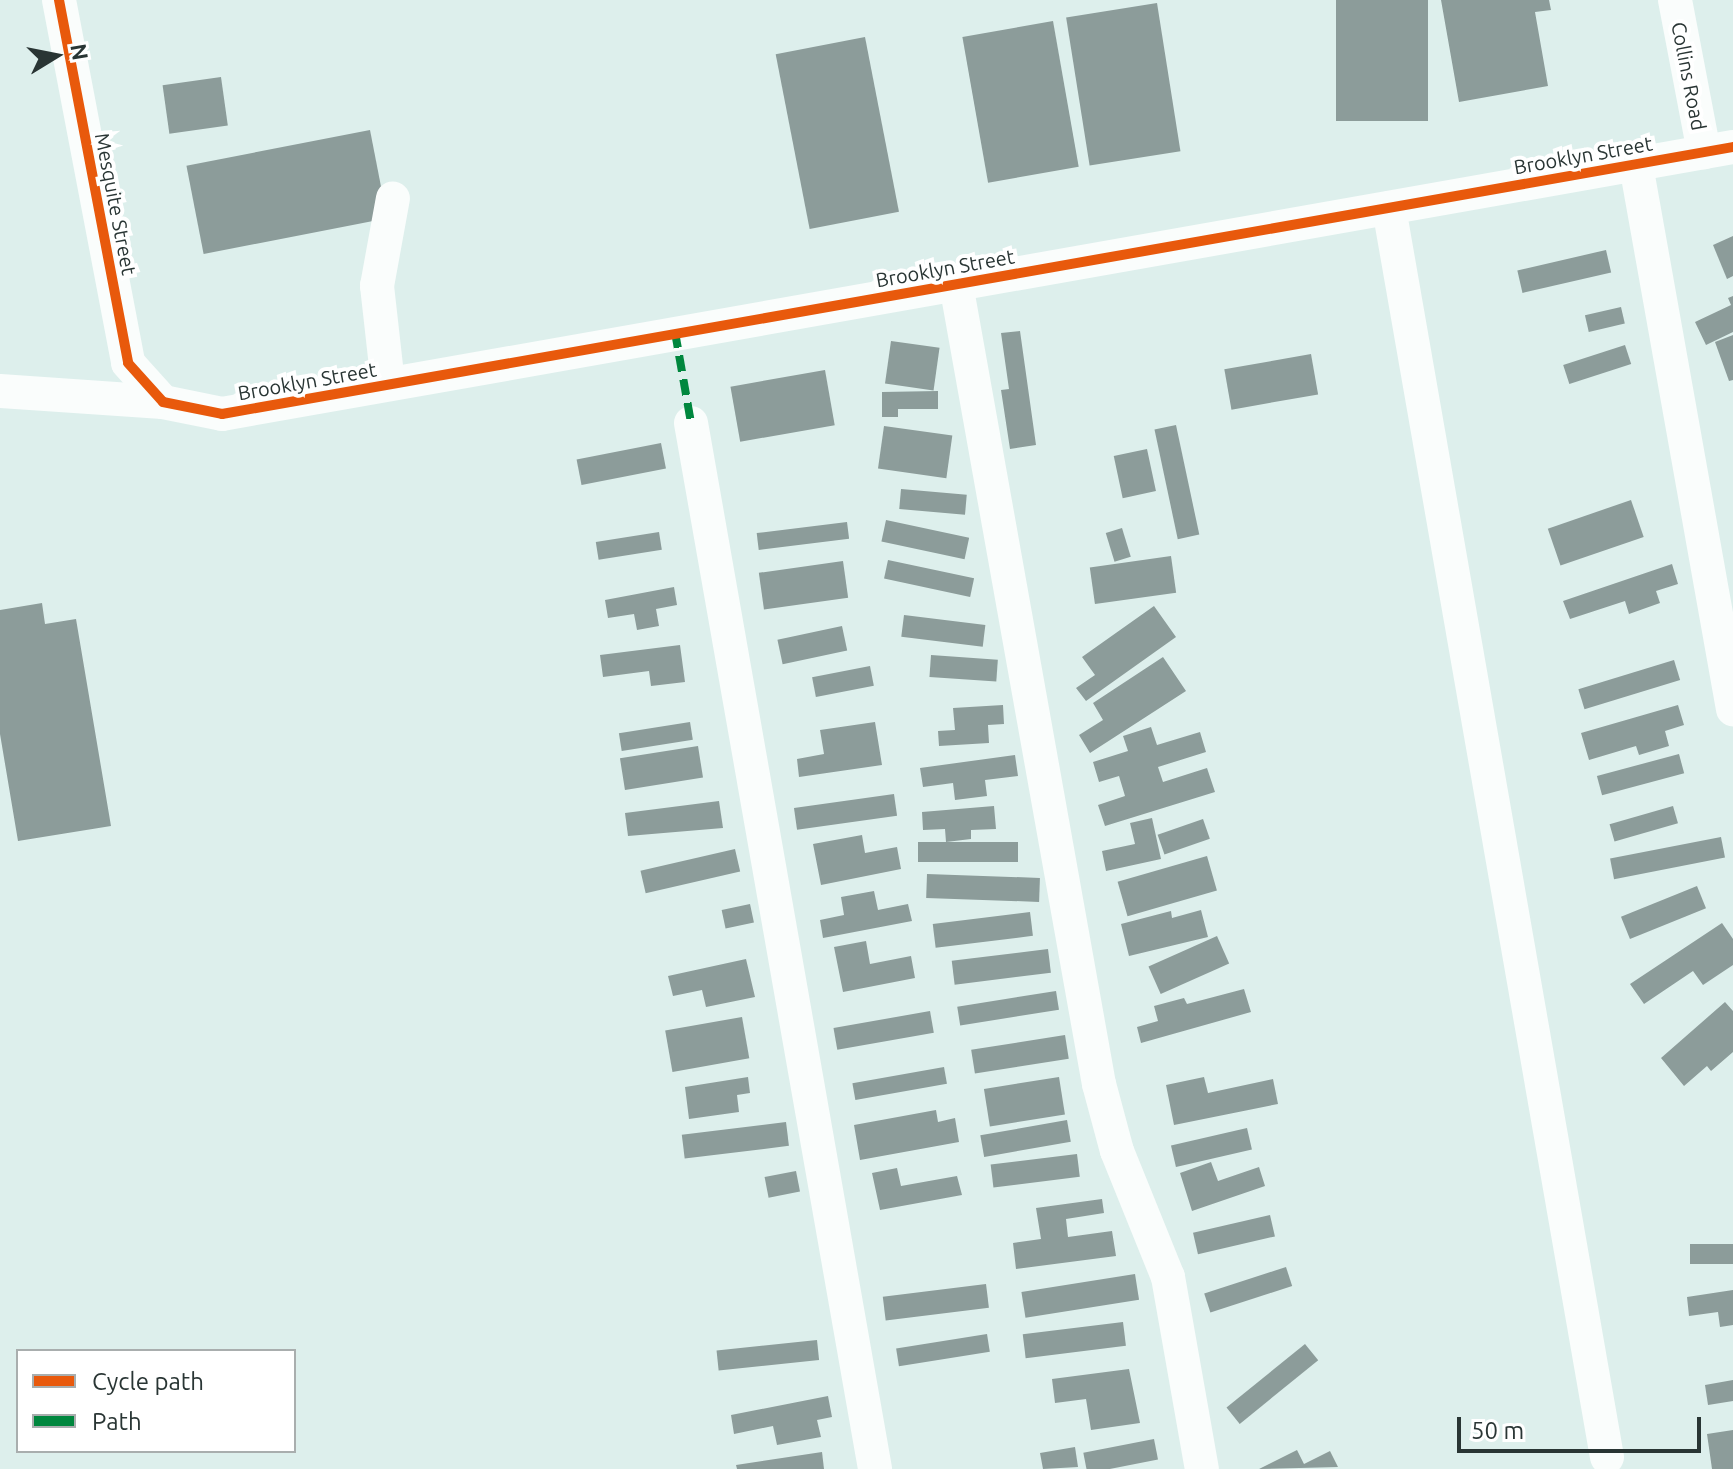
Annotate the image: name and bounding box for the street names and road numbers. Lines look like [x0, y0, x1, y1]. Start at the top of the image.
street label: Collins Road [1667, 20, 1711, 132]
street label: Mesquite Street [90, 131, 142, 277]
street label: Brooklyn Street [1512, 131, 1654, 179]
street label: Brooklyn Street [874, 244, 1016, 292]
street label: Brooklyn Street [236, 357, 378, 405]

